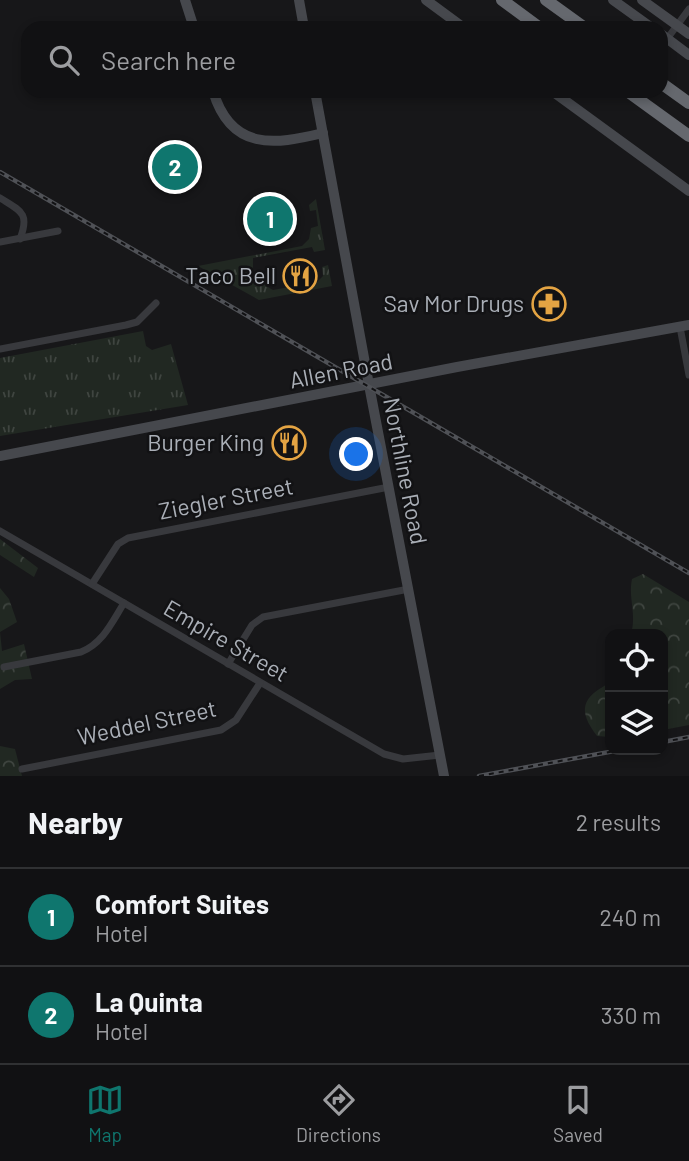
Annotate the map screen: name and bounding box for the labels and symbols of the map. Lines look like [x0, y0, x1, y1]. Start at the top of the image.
pin: 2 [152, 141, 198, 193]
pin: 1 [247, 193, 293, 245]
restaurant icon: Taco Bell [281, 257, 319, 295]
place label: Taco Bell [185, 261, 276, 289]
pharmacy icon: Sav Mor Drugs [530, 285, 568, 323]
place label: Sav Mor Drugs [383, 289, 524, 317]
street label: Allen Road [287, 346, 395, 394]
street label: Northline Road [378, 395, 434, 546]
restaurant icon: Burger King [270, 424, 308, 462]
place label: Burger King [147, 428, 264, 456]
your location [339, 437, 373, 471]
street label: Ziegler Street [156, 471, 295, 525]
street label: Empire Street [159, 593, 294, 687]
street label: Weddel Street [75, 694, 219, 750]

